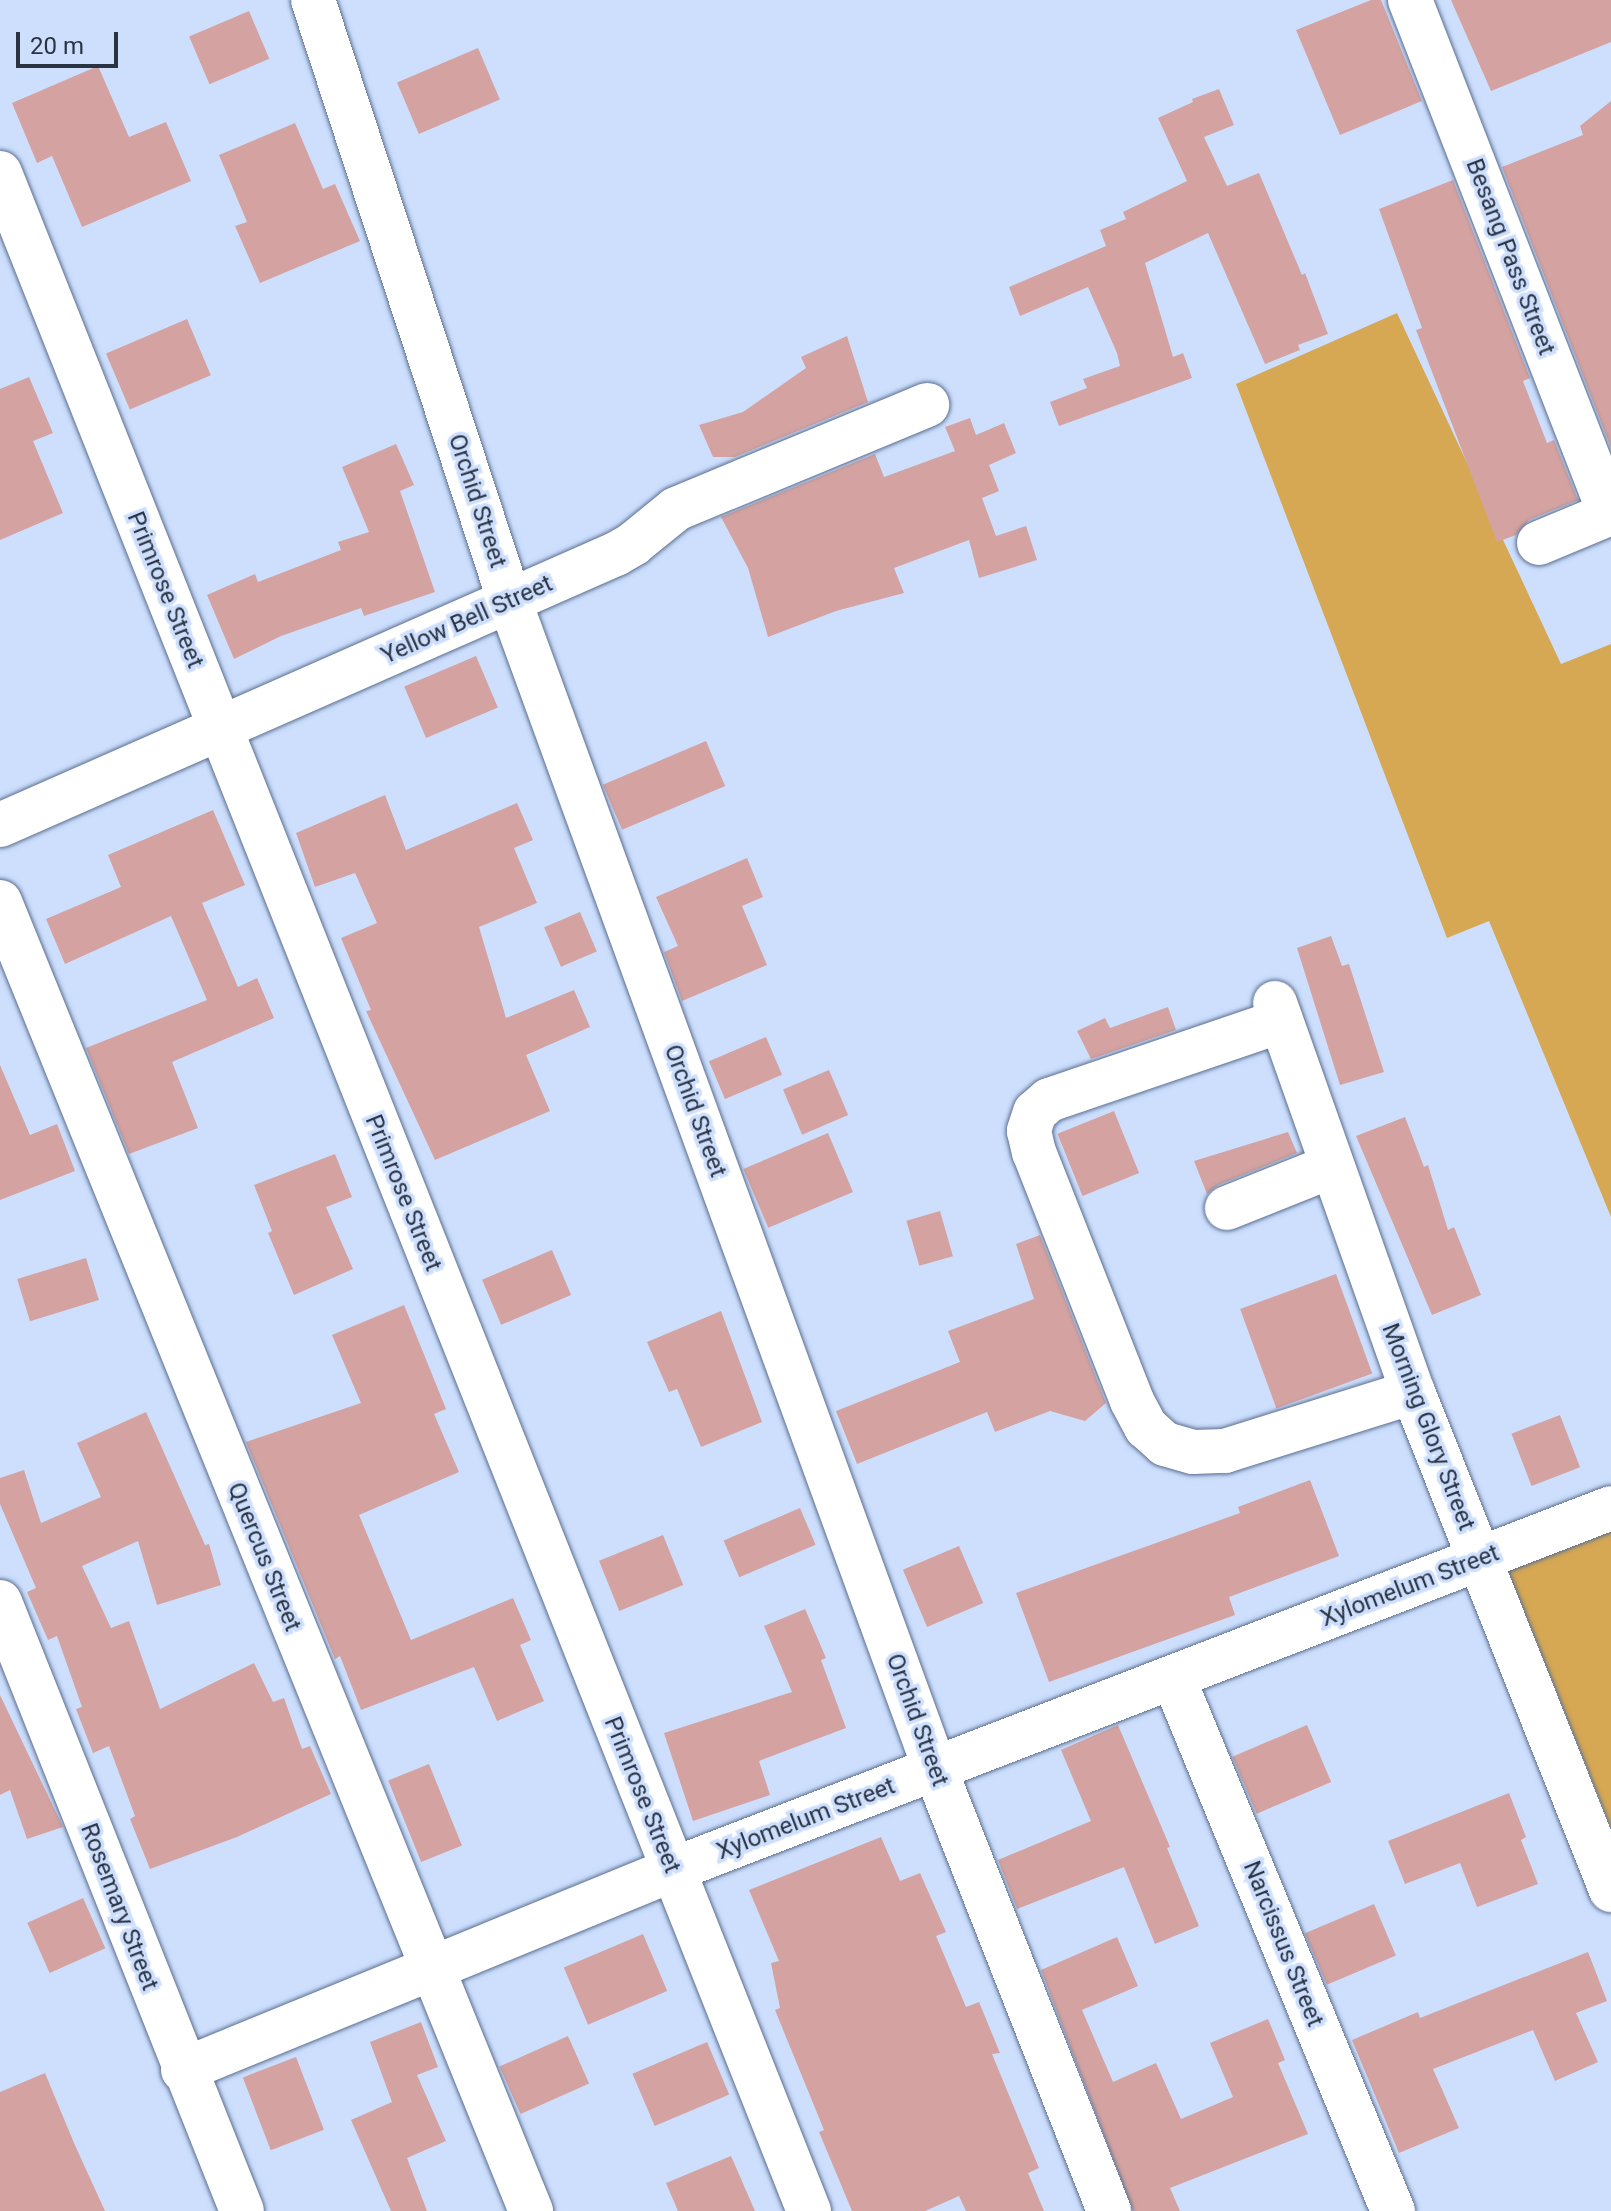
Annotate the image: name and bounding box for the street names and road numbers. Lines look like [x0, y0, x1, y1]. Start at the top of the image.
street label: Besang Pass Street [1459, 155, 1561, 359]
street label: Orchid Street [442, 431, 512, 571]
street label: Primrose Street [121, 508, 209, 672]
street label: Yellow Bell Street [377, 569, 557, 671]
street label: Orchid Street [658, 1041, 732, 1181]
street label: Primrose Street [359, 1111, 447, 1275]
street label: Morning Glory Street [1375, 1319, 1481, 1535]
street label: Quercus Street [221, 1478, 307, 1636]
street label: Xylomelum Street [1317, 1539, 1503, 1633]
street label: Orchid Street [880, 1650, 954, 1790]
street label: Primrose Street [598, 1713, 686, 1877]
street label: Xylomelum Street [713, 1772, 899, 1866]
street label: Rosemary Street [74, 1819, 164, 1995]
street label: Narcissus Street [1237, 1857, 1329, 2031]

